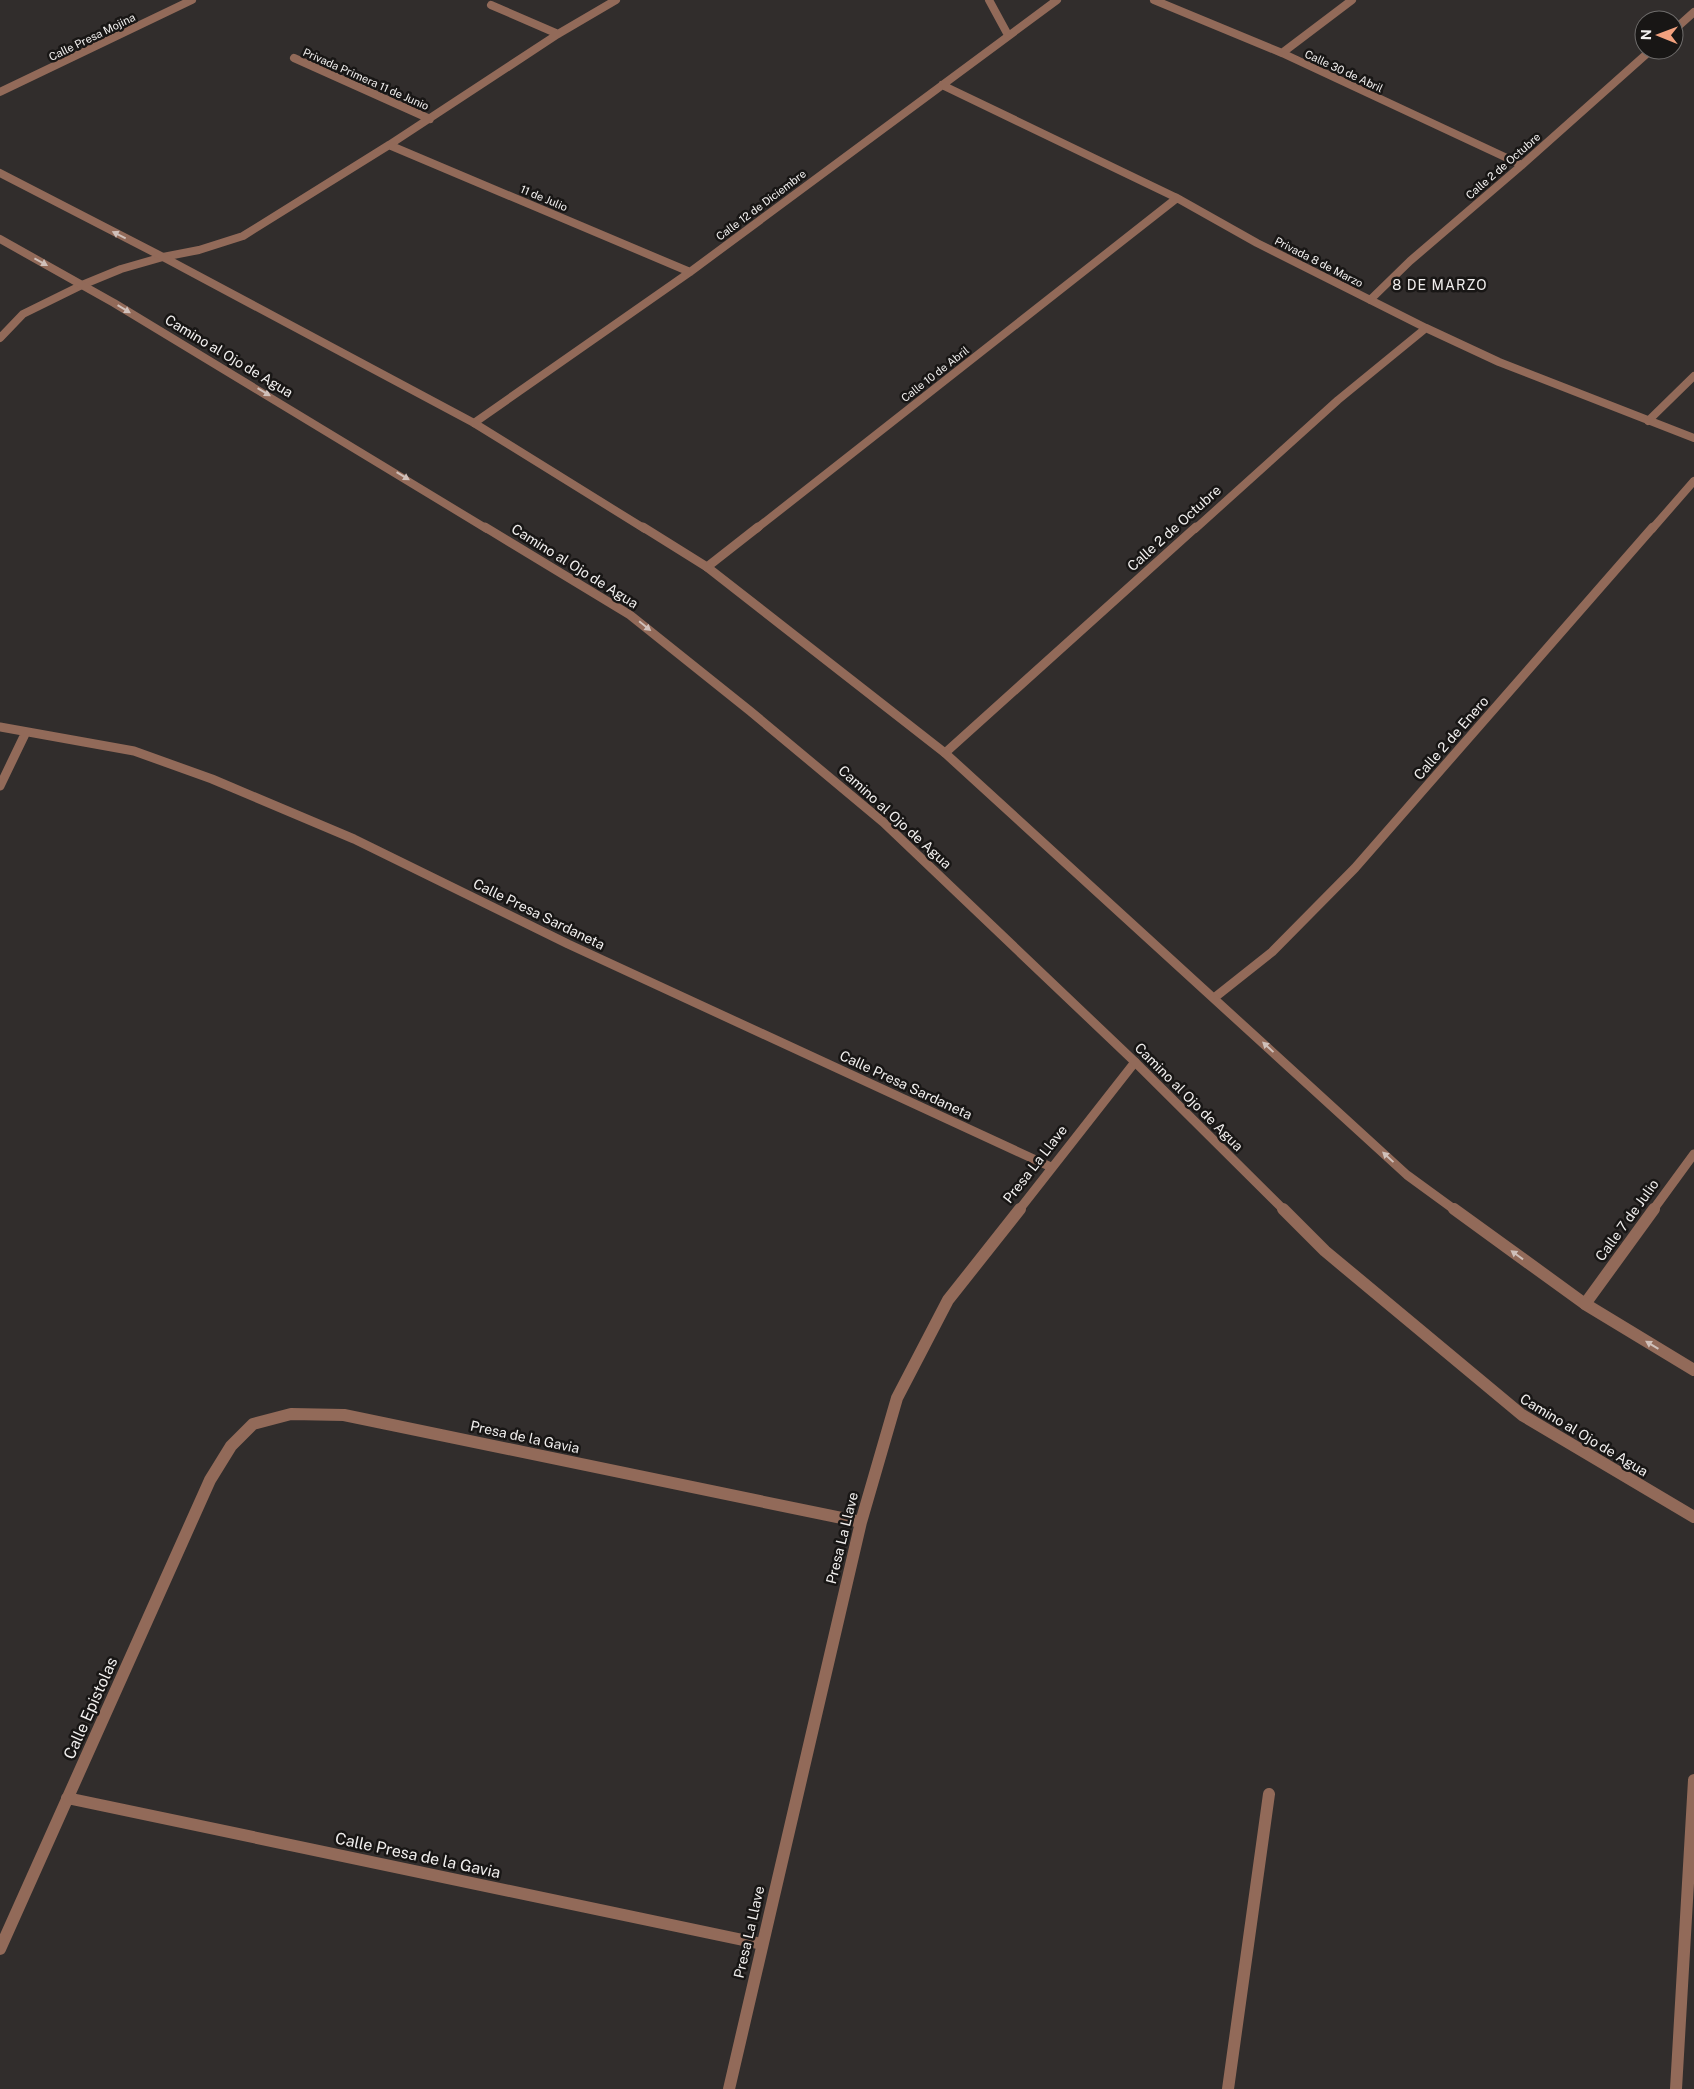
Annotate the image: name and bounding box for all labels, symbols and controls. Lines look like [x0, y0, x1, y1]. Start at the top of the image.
north arrow [1634, 10, 1684, 60]
street label: Calle Presa Mojina [47, 11, 137, 63]
text: N [1638, 29, 1654, 40]
street label: Privada Primera 11 de Junio [301, 46, 431, 112]
street label: Calle 30 de Abril [1303, 48, 1385, 94]
street label: Calle 2 de Octubre [1463, 130, 1543, 202]
street label: Calle 12 de Diciembre [714, 167, 808, 243]
street label: 11 de Julio [519, 183, 569, 213]
one-way arrow [112, 231, 127, 239]
street label: Privada 8 de Marzo [1273, 235, 1365, 289]
one-way arrow [34, 257, 48, 266]
district label: 8 DE MARZO [1392, 277, 1488, 293]
one-way arrow [118, 304, 131, 313]
street label: Camino al Ojo de Agua [162, 311, 296, 401]
street label: Calle 10 de Abril [899, 344, 971, 404]
one-way arrow [257, 388, 270, 397]
one-way arrow [397, 471, 410, 480]
street label: Calle 2 de Octubre [1124, 482, 1224, 574]
street label: Camino al Ojo de Agua [509, 520, 641, 612]
one-way arrow [638, 621, 651, 632]
street label: Calle 2 de Enero [1410, 693, 1492, 783]
street label: Camino al Ojo de Agua [835, 762, 955, 872]
street label: Calle Presa Sardaneta [471, 875, 607, 953]
street label: Camino al Ojo de Agua [1132, 1040, 1246, 1154]
one-way arrow [1262, 1041, 1274, 1053]
street label: Calle Presa Sardaneta [837, 1047, 975, 1123]
street label: Presa La Llave [1000, 1122, 1070, 1206]
one-way arrow [1382, 1151, 1394, 1163]
street label: Calle 7 de Julio [1592, 1176, 1662, 1264]
one-way arrow [1510, 1250, 1524, 1260]
one-way arrow [1646, 1340, 1659, 1349]
street label: Camino al Ojo de Agua [1517, 1390, 1651, 1480]
street label: Presa de la Gavia [469, 1418, 581, 1456]
street label: Presa La Llave [823, 1490, 861, 1586]
street label: Calle Epistolas [60, 1654, 121, 1762]
street label: Calle Presa de la Gavia [333, 1829, 502, 1882]
street label: Presa La Llave [731, 1884, 767, 1980]

